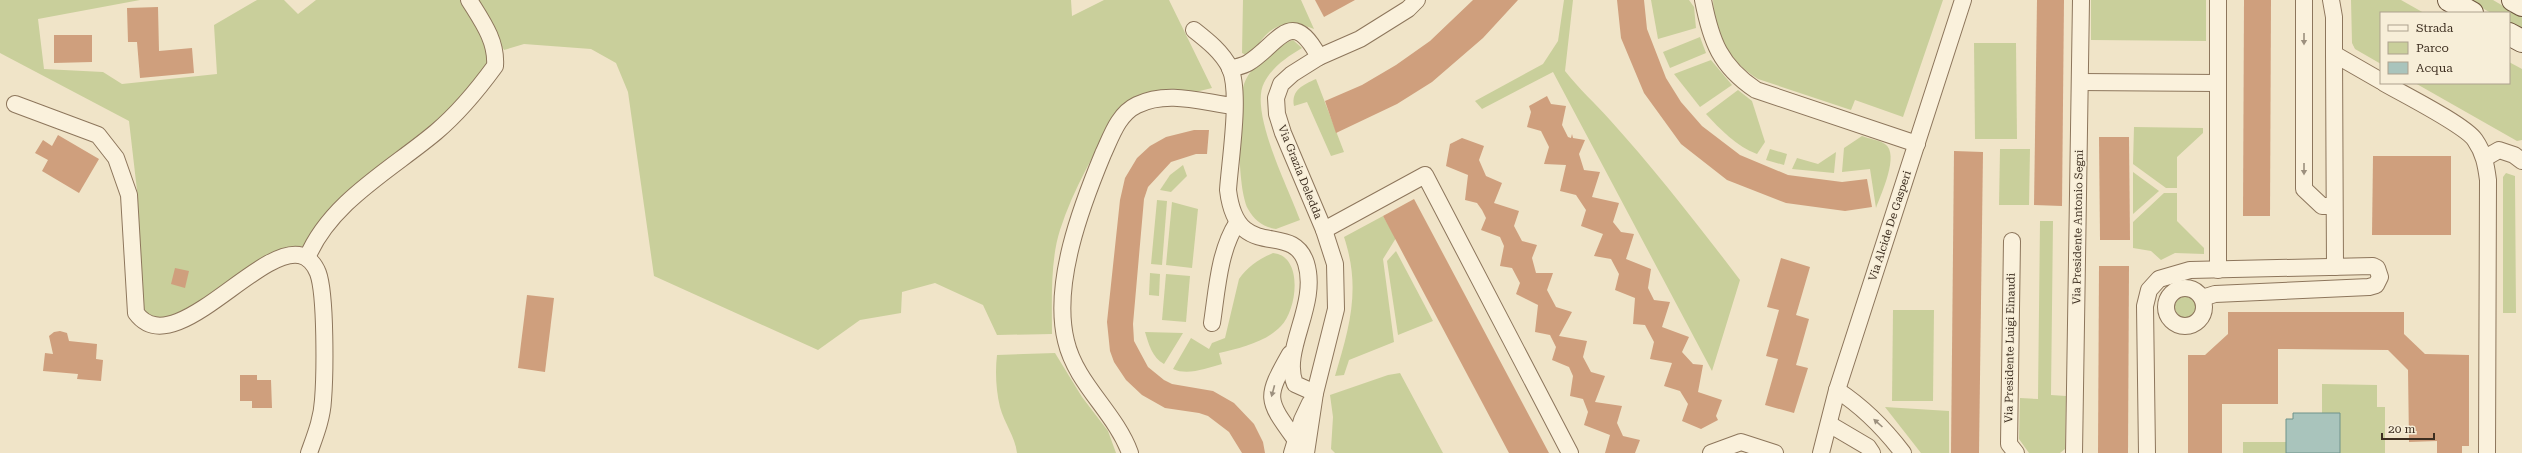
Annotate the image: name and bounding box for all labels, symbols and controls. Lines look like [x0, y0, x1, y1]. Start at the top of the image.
legend [2380, 12, 2510, 84]
text: Strada [2416, 21, 2454, 35]
one-way arrow [2301, 33, 2307, 46]
text: Parco [2416, 41, 2449, 55]
text: Acqua [2416, 61, 2453, 75]
street label: Via Grazia Deledda [1275, 123, 1325, 221]
street label: Via Presidente Antonio Segni [2070, 149, 2086, 304]
one-way arrow [2301, 163, 2307, 176]
street label: Via Alcide De Gasperi [1866, 169, 1914, 283]
street label: Via Presidente Luigi Einaudi [2002, 272, 2018, 423]
one-way arrow [1270, 386, 1276, 398]
scale bar [2382, 415, 2434, 441]
one-way arrow [1873, 418, 1883, 428]
text: 20 m [2388, 422, 2415, 436]

